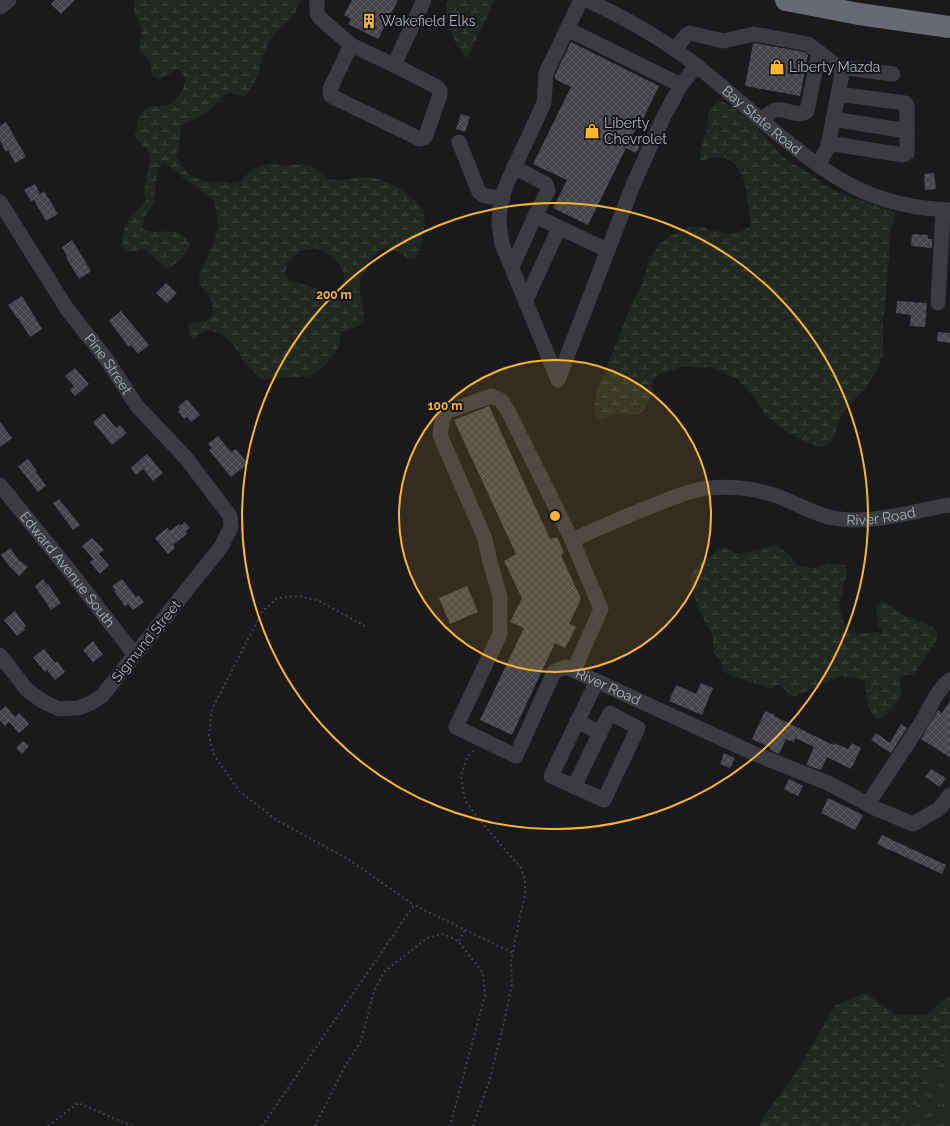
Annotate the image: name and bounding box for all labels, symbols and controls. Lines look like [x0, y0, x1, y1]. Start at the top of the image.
building icon: Wakefield Elks [360, 12, 378, 30]
place label: Wakefield Elks [381, 13, 476, 29]
shop icon: Liberty Mazda [768, 58, 786, 76]
place label: Liberty Mazda [789, 59, 880, 75]
street label: Bay State Road [719, 82, 805, 158]
place label: Liberty Chevrolet [604, 115, 667, 147]
shop icon: Liberty Chevrolet [583, 122, 601, 140]
text: 200 m [316, 288, 352, 302]
street label: Pine Street [81, 330, 135, 397]
text: 100 m [428, 399, 462, 413]
street label: River Road [846, 504, 917, 528]
street label: Edward Avenue South [17, 508, 118, 630]
centre of rings [548, 509, 562, 523]
street label: Sigmund Street [108, 597, 184, 685]
street label: River Road [573, 665, 643, 708]

